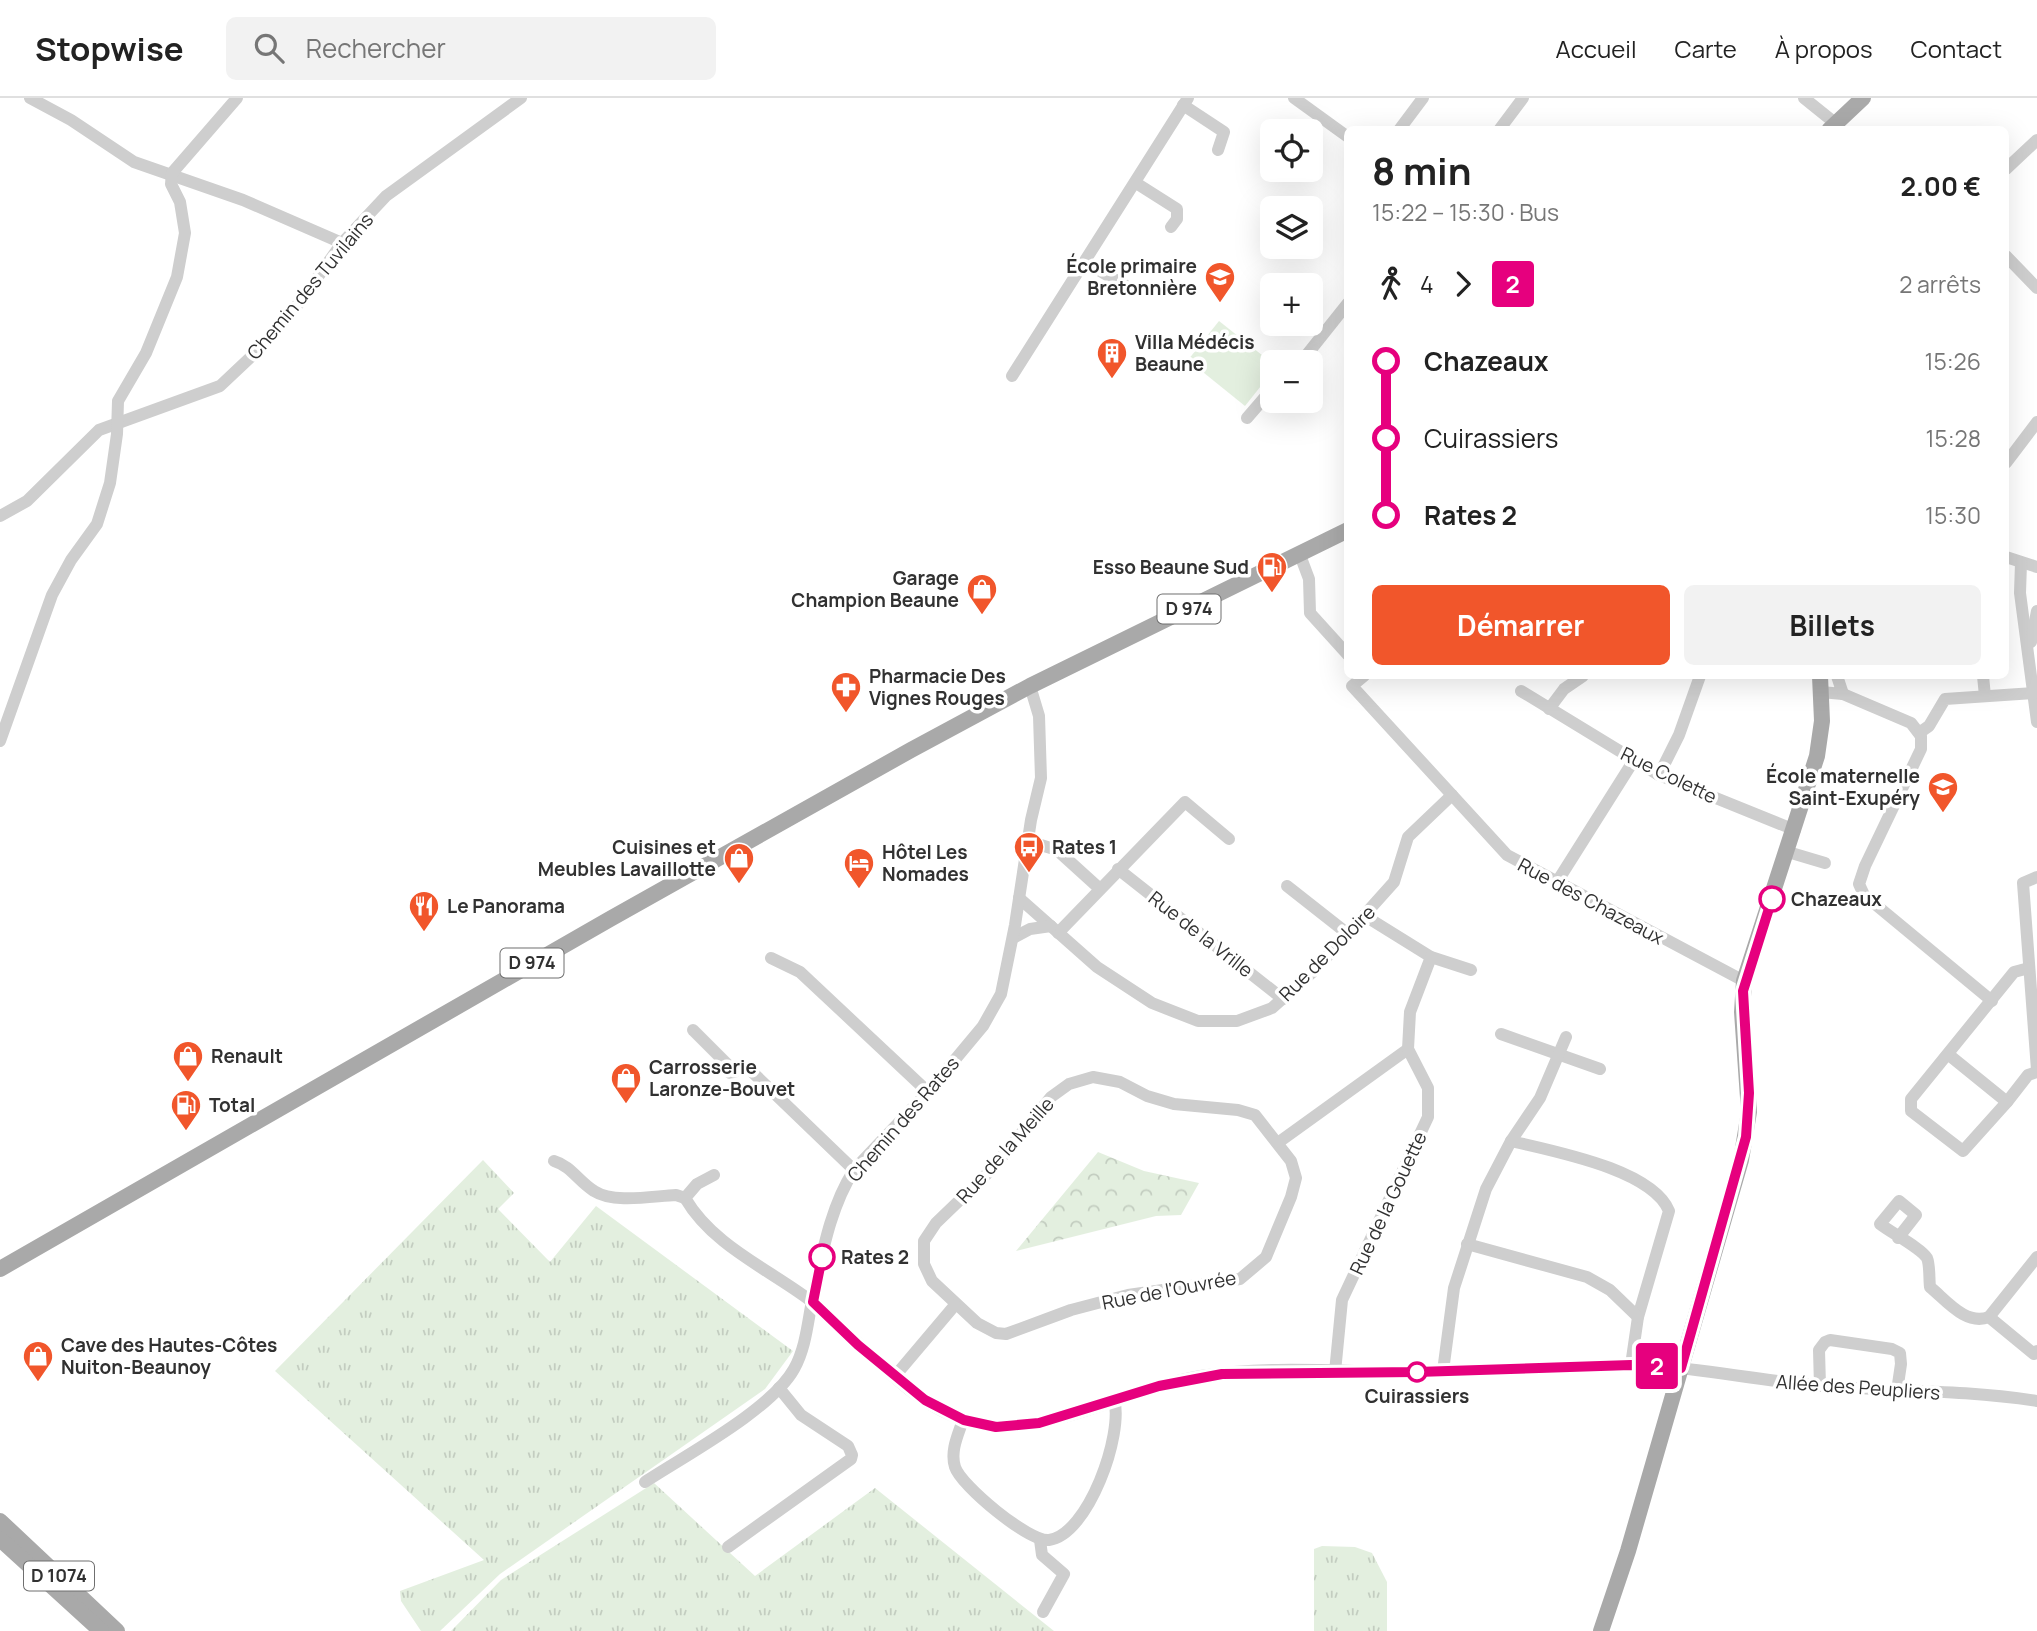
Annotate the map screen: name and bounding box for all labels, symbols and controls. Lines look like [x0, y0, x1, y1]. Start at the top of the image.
search box [226, 17, 716, 80]
text: Stopwise [35, 26, 184, 71]
icon: search [250, 29, 288, 67]
text: Rechercher [306, 30, 446, 66]
text: Accueil [1556, 32, 1636, 65]
text: Carte [1674, 32, 1737, 65]
text: À propos [1775, 32, 1873, 65]
text: Contact [1911, 32, 2002, 65]
map controls [1260, 119, 1323, 413]
button: locate [1260, 119, 1323, 182]
text: 8 min [1372, 144, 1471, 196]
text: 2.00 € [1900, 168, 1981, 204]
button: layers [1260, 196, 1323, 259]
text: 15:22 – 15:30 · Bus [1372, 196, 1559, 228]
street label: Chemin des Tuvilains [241, 207, 379, 365]
place label: École primaire Bretonnière [1066, 253, 1197, 301]
school or university icon: École primaire Bretonnière [1203, 260, 1237, 304]
icon: walk [1372, 265, 1410, 303]
icon: forward [1444, 265, 1482, 303]
text: 2 [1506, 267, 1520, 300]
text: 4 [1420, 268, 1434, 300]
text: 2 arrêts [1899, 268, 1981, 300]
button: + [1260, 273, 1323, 336]
place label: Villa Médécis Beaune [1135, 329, 1255, 377]
building icon: Villa Médécis Beaune [1095, 336, 1129, 380]
text: Chazeaux [1424, 343, 1548, 379]
text: 15:26 [1924, 345, 1981, 377]
button: − [1260, 350, 1323, 413]
text: Cuirassiers [1424, 420, 1559, 456]
text: 15:28 [1925, 422, 1981, 454]
text: Rates 2 [1424, 497, 1517, 533]
text: 15:30 [1925, 499, 1981, 531]
fuel station icon: Esso Beaune Sud [1255, 550, 1289, 594]
place label: Esso Beaune Sud [1093, 554, 1249, 580]
place label: Garage Champion Beaune [791, 565, 959, 613]
shop icon: Garage Champion Beaune [965, 572, 999, 616]
button: Démarrer [1372, 585, 1670, 665]
button: Billets [1684, 585, 1981, 665]
road number: D 974 [1158, 594, 1220, 624]
place label: Pharmacie Des Vignes Rouges [869, 663, 1006, 711]
pharmacy icon: Pharmacie Des Vignes Rouges [829, 670, 863, 714]
street label: Rue Colette [1617, 741, 1721, 809]
place label: École maternelle Saint-Exupéry [1766, 763, 1920, 811]
school or university icon: École maternelle Saint-Exupéry [1926, 770, 1960, 814]
bus stop icon: Rates 1 [1012, 830, 1046, 874]
place label: Cuisines et Meubles Lavaillotte [538, 834, 716, 882]
place label: Rates 1 [1052, 834, 1117, 860]
place label: Hôtel Les Nomades [882, 839, 969, 887]
shop icon: Cuisines et Meubles Lavaillotte [722, 841, 756, 885]
hotel icon: Hôtel Les Nomades [842, 846, 876, 890]
street label: Rue des Chazeaux [1513, 852, 1669, 950]
street label: Rue de la Vrille [1143, 885, 1259, 983]
marker: Chazeaux [1759, 886, 1785, 912]
place label: Chazeaux [1791, 886, 1882, 912]
restaurant icon: Le Panorama [407, 889, 441, 933]
place label: Le Panorama [447, 893, 565, 919]
street label: Rue de Doloire [1273, 899, 1381, 1007]
road number: D 974 [500, 948, 564, 978]
shop icon: Renault [171, 1039, 205, 1083]
place label: Renault [211, 1043, 283, 1069]
street label: Chemin des Rates [841, 1051, 965, 1187]
place label: Carrosserie Laronze-Bouvet [649, 1054, 795, 1102]
shop icon: Carrosserie Laronze-Bouvet [609, 1061, 643, 1105]
fuel station icon: Total [169, 1088, 203, 1132]
street label: Rue de la Meille [950, 1091, 1060, 1209]
place label: Total [209, 1092, 255, 1118]
street label: Rue de la Gouette [1343, 1127, 1433, 1279]
marker: Rates 2 [809, 1244, 835, 1270]
place label: Rates 2 [841, 1244, 909, 1270]
street label: Rue de l'Ouvrée [1100, 1264, 1238, 1316]
place label: Cave des Hautes-Côtes Nuiton-Beaunoy [61, 1332, 277, 1380]
shop icon: Cave des Hautes-Côtes Nuiton-Beaunoy [21, 1339, 55, 1383]
line badge: 2 [1634, 1343, 1680, 1389]
text: 2 [1650, 1349, 1664, 1382]
marker: Cuirassiers [1407, 1362, 1427, 1382]
street label: Allée des Peupliers [1775, 1368, 1941, 1406]
place label: Cuirassiers [1365, 1383, 1469, 1409]
road number: D 1074 [24, 1562, 94, 1590]

